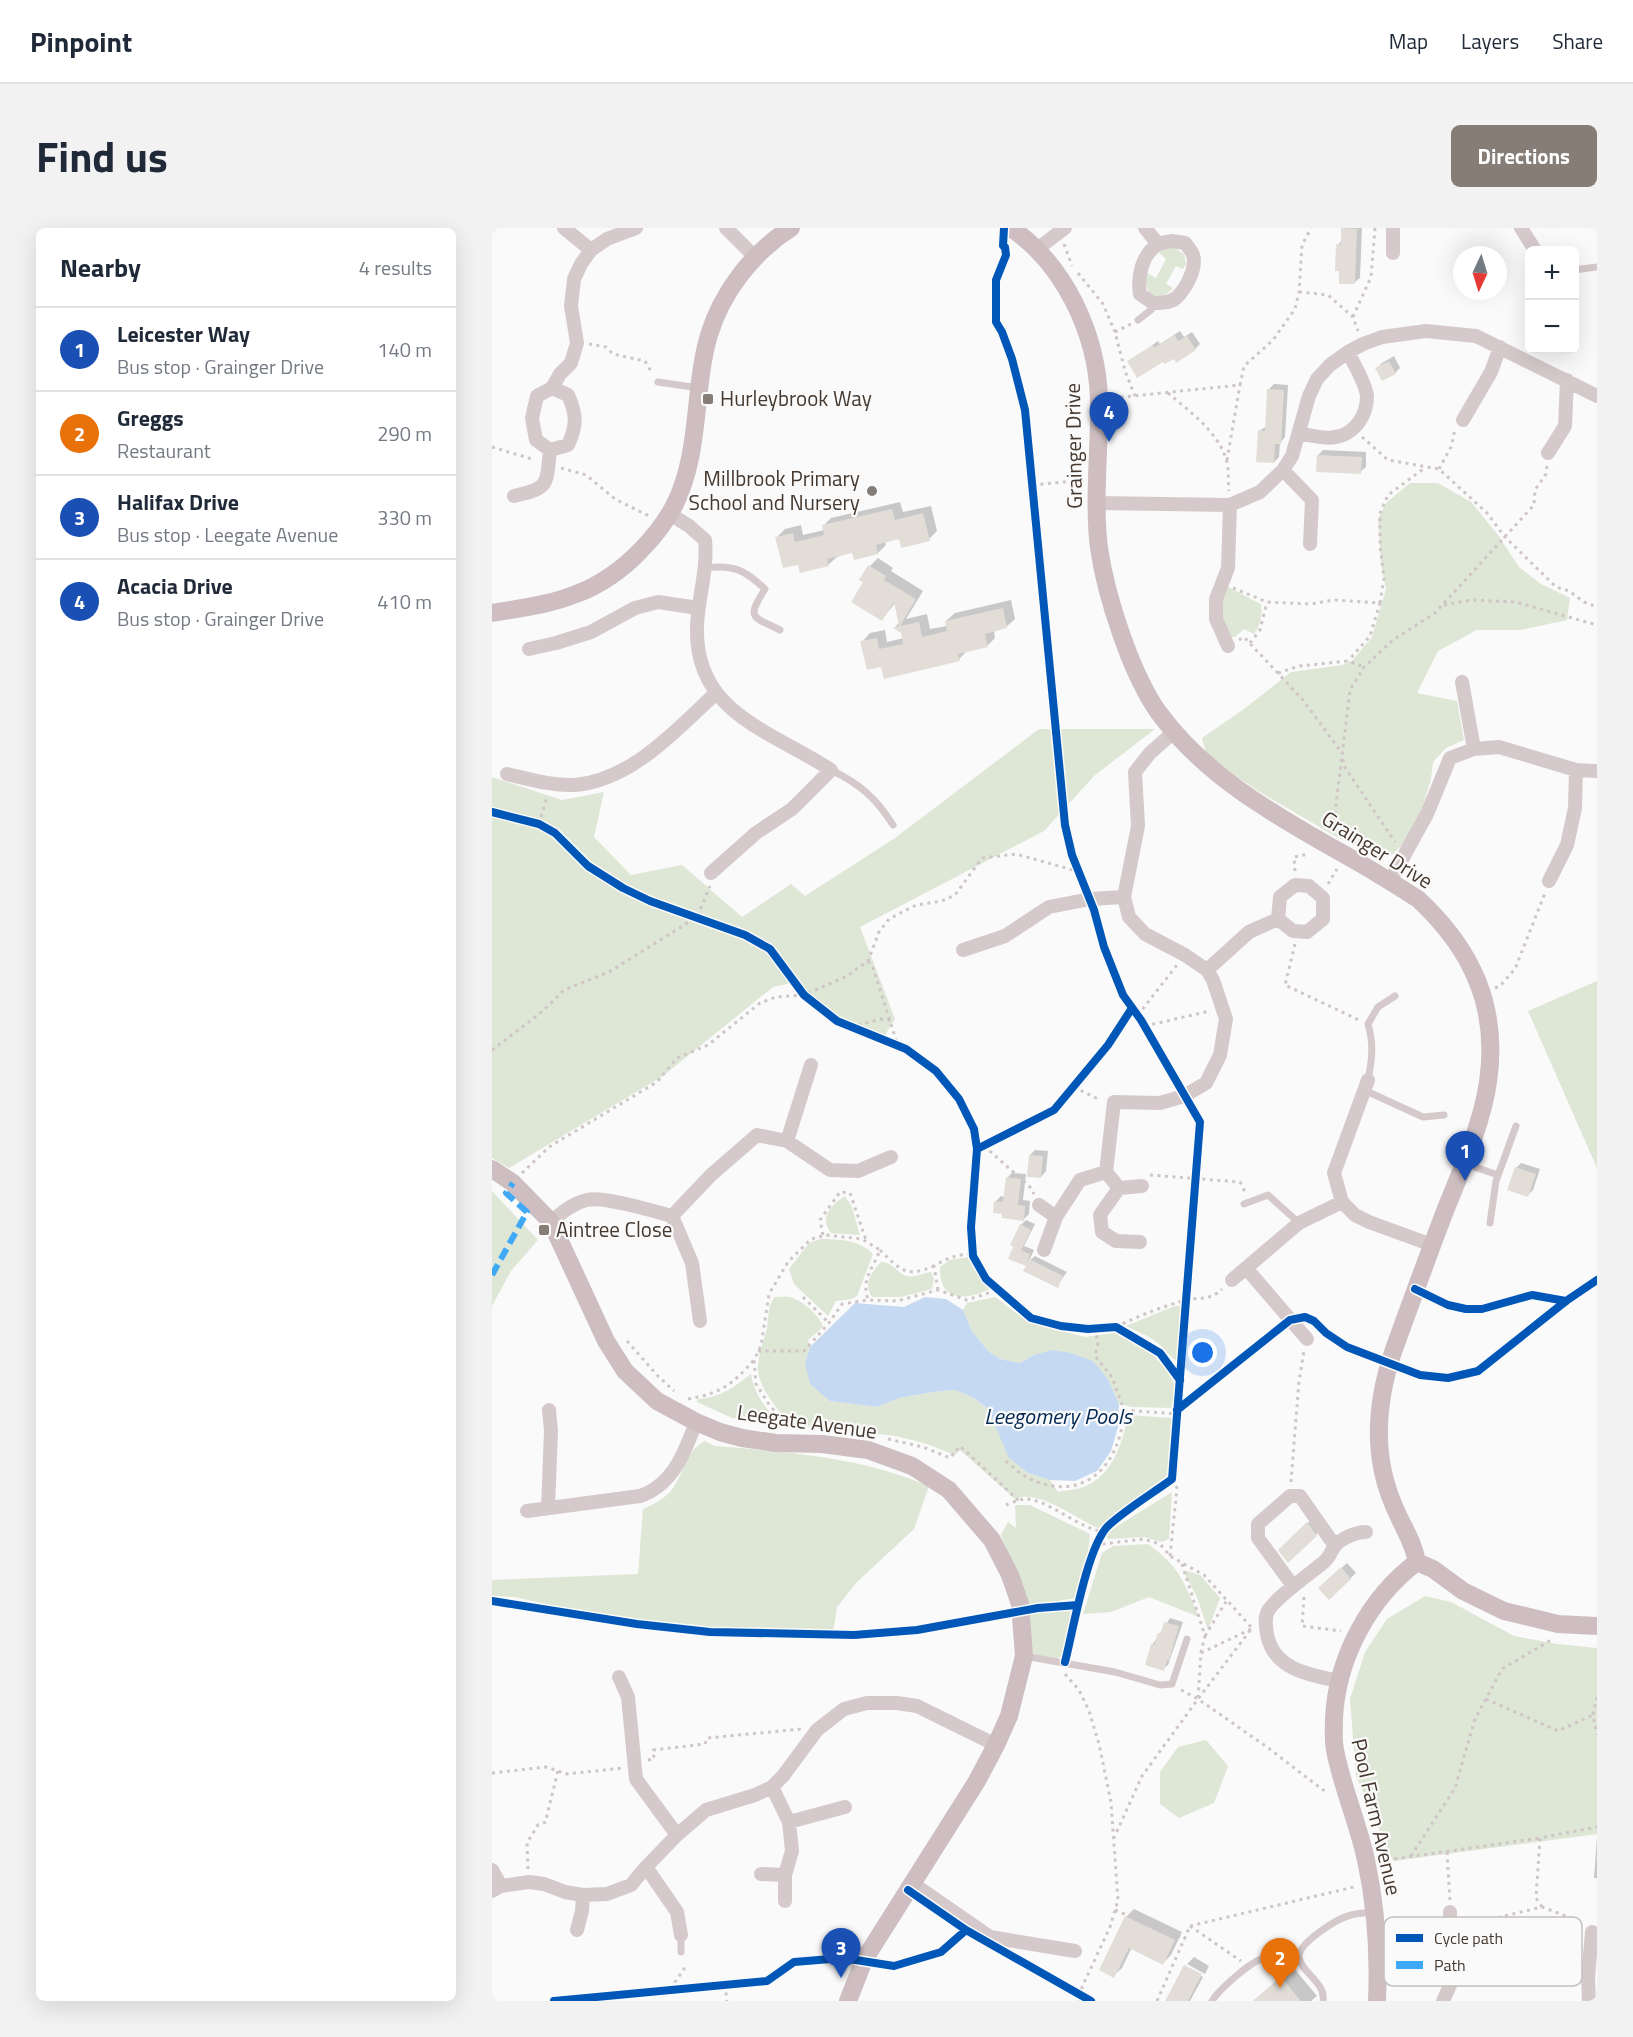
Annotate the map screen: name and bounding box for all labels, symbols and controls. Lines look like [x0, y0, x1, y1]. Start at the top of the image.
text: Pinpoint [30, 20, 132, 63]
text: Map [1389, 25, 1428, 57]
text: Layers [1461, 25, 1519, 57]
text: Share [1552, 25, 1603, 57]
text: Find us [36, 124, 168, 188]
button: Directions [1451, 125, 1597, 187]
north arrow [1453, 246, 1507, 300]
map controls [1525, 246, 1579, 354]
button: + [1525, 246, 1579, 300]
text: Nearby [60, 248, 141, 287]
text: 4 results [359, 252, 432, 283]
button: − [1525, 300, 1579, 354]
text: Leicester Way [117, 317, 250, 351]
text: 1 [74, 334, 85, 365]
text: 140 m [377, 334, 432, 365]
text: Bus stop · Grainger Drive [117, 351, 324, 382]
place label: Hurleybrook Way [720, 382, 872, 414]
street label: Grainger Drive [1056, 383, 1090, 509]
marker: Hurleybrook Way [701, 392, 715, 406]
pin: 4 [1090, 392, 1128, 442]
text: Greggs [117, 401, 184, 435]
text: 2 [74, 418, 85, 449]
text: 290 m [377, 418, 432, 449]
text: Restaurant [117, 435, 211, 466]
place label: Millbrook Primary School and Nursery [689, 462, 860, 518]
marker: Millbrook Primary School and Nursery [865, 484, 879, 498]
text: Halifax Drive [117, 485, 239, 519]
text: 3 [74, 502, 85, 533]
text: 330 m [377, 502, 432, 533]
text: Bus stop · Leegate Avenue [117, 519, 338, 550]
text: Acacia Drive [117, 569, 233, 603]
text: 4 [74, 586, 85, 617]
text: 410 m [377, 586, 432, 617]
text: Bus stop · Grainger Drive [117, 603, 324, 634]
street label: Grainger Drive [1316, 802, 1439, 896]
pin: 1 [1446, 1132, 1484, 1181]
place label: Aintree Close [556, 1213, 672, 1245]
marker: Aintree Close [537, 1223, 551, 1237]
your location [1188, 1338, 1217, 1367]
street label: Leegate Avenue [735, 1395, 879, 1447]
water label: Leegomery Pools [984, 1399, 1133, 1433]
street label: Pool Farm Avenue [1343, 1735, 1411, 1898]
legend [1384, 1917, 1582, 1986]
text: Cycle path [1434, 1926, 1503, 1950]
pin: 3 [822, 1928, 860, 1978]
pin: 2 [1260, 1938, 1300, 1988]
text: Path [1434, 1953, 1466, 1977]

